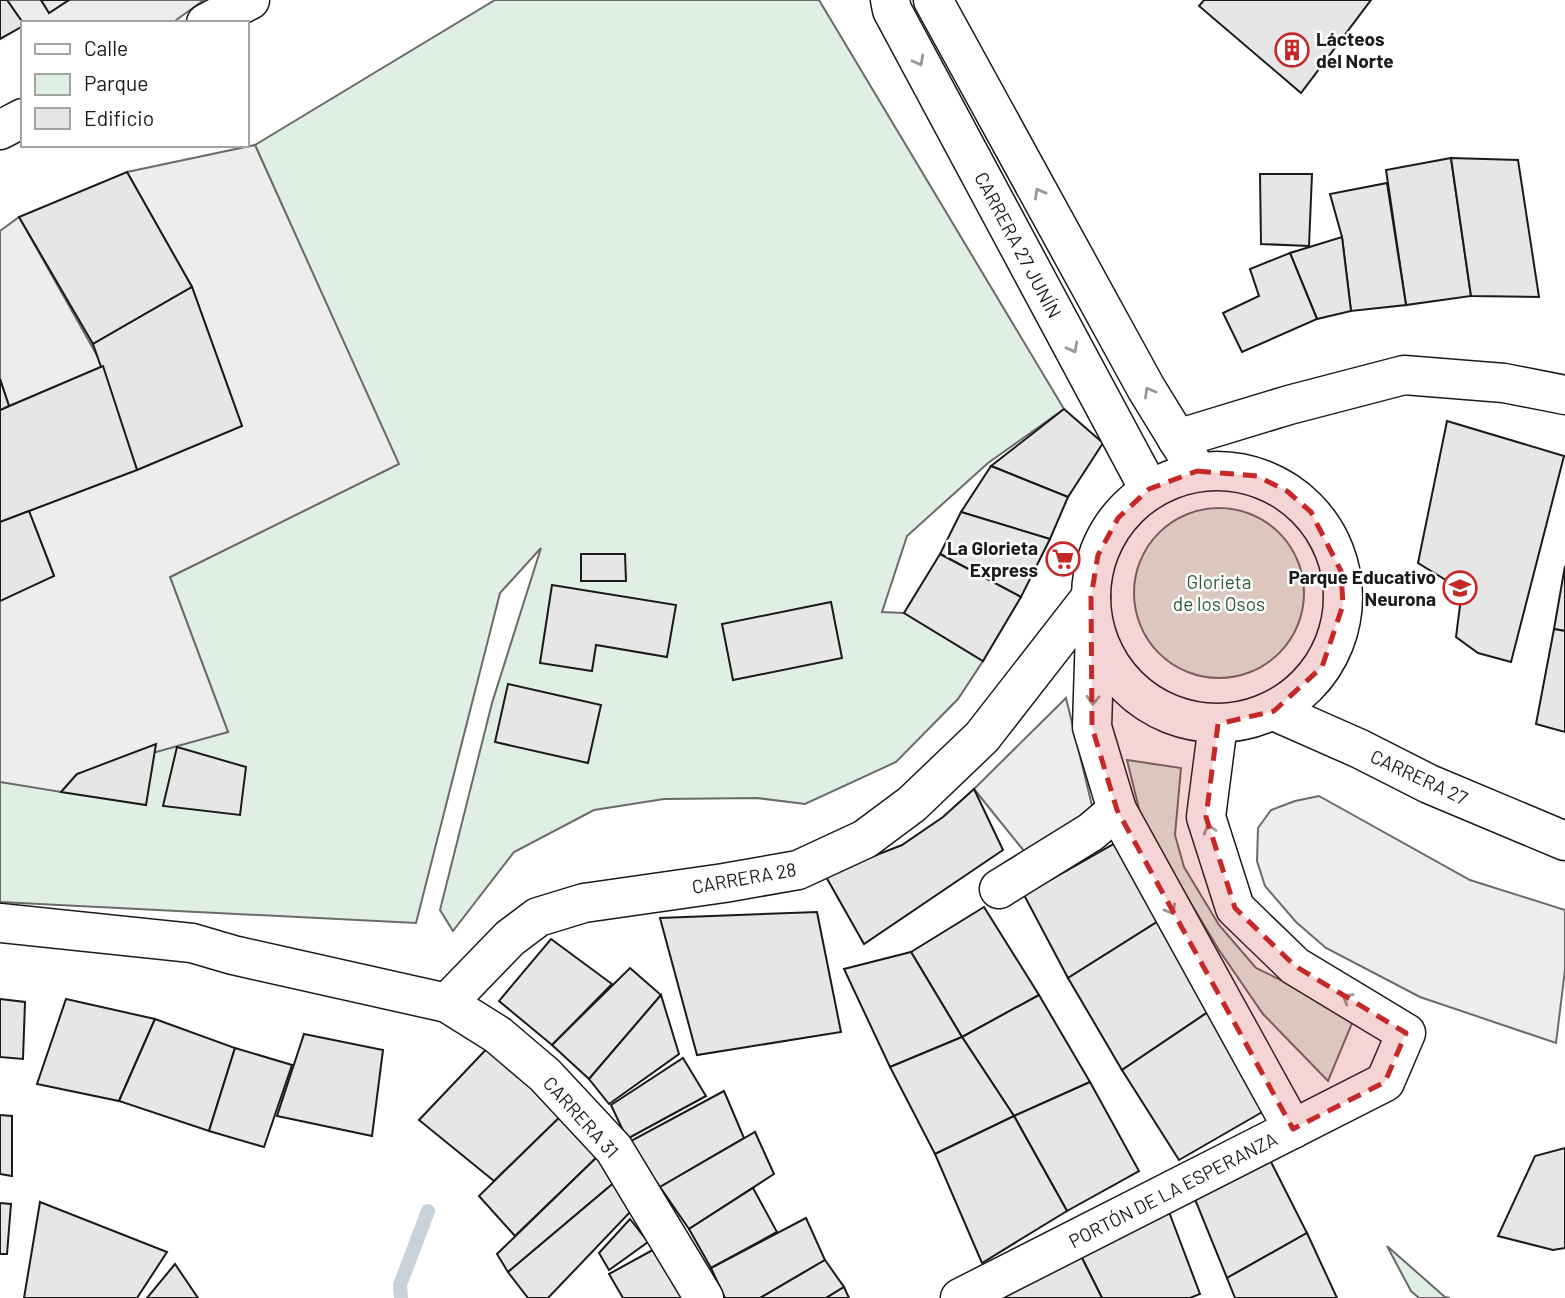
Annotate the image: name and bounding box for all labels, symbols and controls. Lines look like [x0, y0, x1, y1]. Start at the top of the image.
legend [21, 21, 248, 147]
place label: Lácteos del Norte [1316, 27, 1394, 72]
building icon: Lácteos del Norte [1273, 31, 1311, 69]
text: Calle [84, 35, 128, 60]
one-way arrow [911, 54, 924, 66]
text: Parque [84, 70, 149, 95]
text: Edificio [84, 105, 154, 130]
street label: CARRERA 27 JUNÍN [970, 168, 1067, 322]
one-way arrow [1034, 187, 1047, 200]
one-way arrow [1065, 341, 1079, 353]
one-way arrow [1144, 386, 1157, 399]
place label: La Glorieta Express [947, 536, 1038, 581]
supermarket icon: La Glorieta Express [1044, 540, 1082, 578]
place label: Parque Educativo Neurona [1288, 565, 1436, 610]
school or university icon: Parque Educativo Neurona [1441, 569, 1479, 607]
park label: Glorieta de los Osos [1173, 570, 1265, 615]
one-way arrow [1086, 694, 1101, 705]
street label: CARRERA 27 [1367, 744, 1471, 809]
one-way arrow [1203, 823, 1218, 835]
street label: CARRERA 28 [690, 857, 798, 898]
one-way arrow [1163, 903, 1176, 915]
one-way arrow [1342, 993, 1355, 1006]
street label: CARRERA 31 [539, 1071, 624, 1162]
street label: PORTÓN DE LA ESPERANZA [1065, 1127, 1281, 1252]

